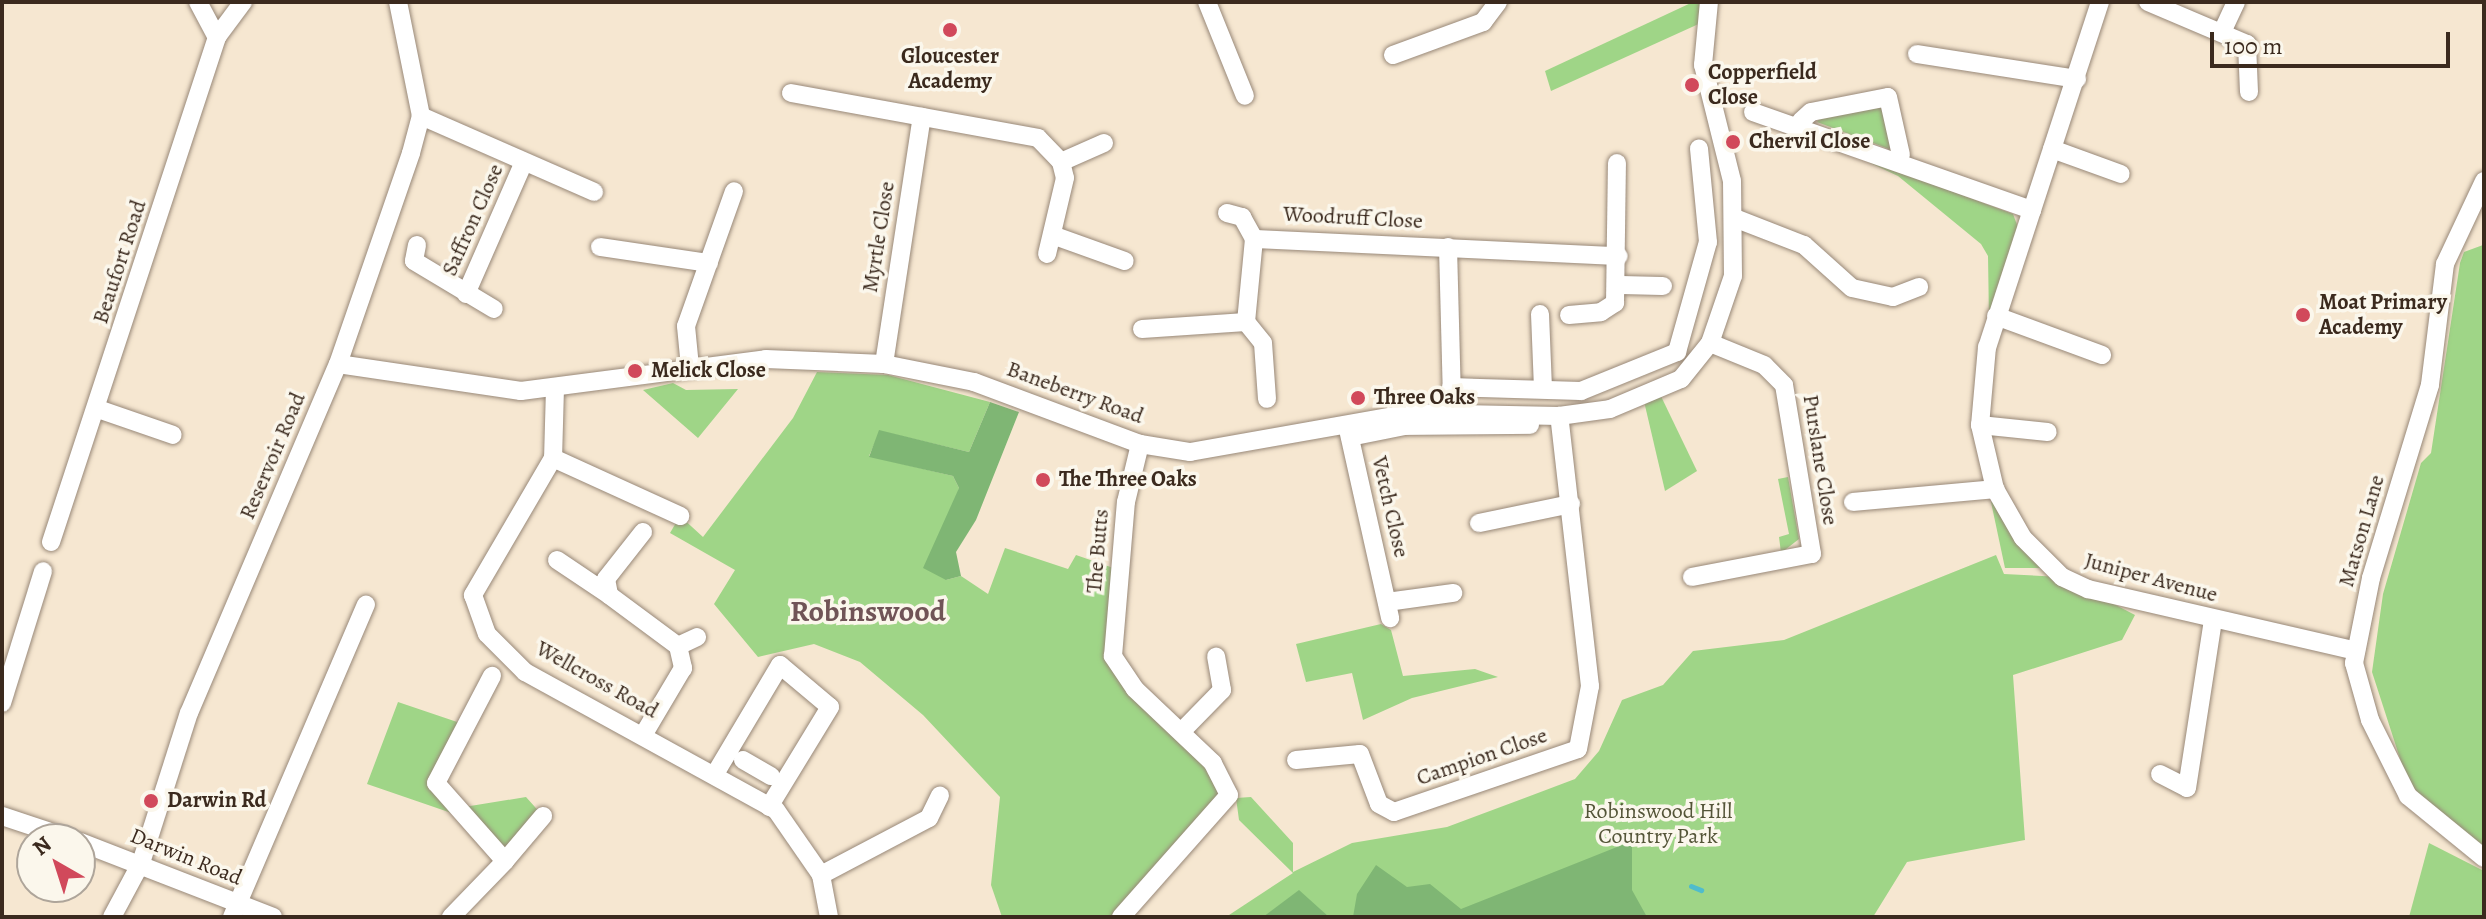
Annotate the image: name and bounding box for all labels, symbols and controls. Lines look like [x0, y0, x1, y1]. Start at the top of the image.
scale bar [2214, 16, 2454, 66]
marker: Gloucester Academy [941, 21, 959, 39]
text: 100 m [2224, 30, 2283, 62]
place label: Gloucester Academy [901, 43, 999, 94]
place label: Copperfield Close [1708, 59, 1817, 110]
marker: Copperfield Close [1683, 76, 1701, 94]
place label: Chervil Close [1749, 129, 1870, 155]
marker: Chervil Close [1724, 133, 1742, 151]
street label: Saffron Close [437, 160, 509, 280]
street label: Myrtle Close [857, 180, 901, 294]
street label: Beaufort Road [88, 197, 152, 327]
street label: Woodruff Close [1282, 201, 1424, 235]
place label: Moat Primary Academy [2319, 289, 2447, 340]
marker: Moat Primary Academy [2294, 306, 2312, 324]
street label: Baneberry Road [1003, 356, 1147, 430]
place label: Melick Close [651, 358, 766, 384]
marker: Melick Close [626, 362, 644, 380]
place label: Three Oaks [1374, 385, 1475, 411]
street label: Reservoir Road [234, 389, 312, 523]
marker: Three Oaks [1349, 389, 1367, 407]
street label: Purslane Close [1797, 393, 1843, 527]
street label: Vetch Close [1366, 454, 1414, 560]
place label: The Three Oaks [1059, 467, 1197, 493]
marker: The Three Oaks [1034, 471, 1052, 489]
street label: Matson Lane [2333, 472, 2391, 590]
street label: The Butts [1081, 508, 1115, 594]
street label: Juniper Avenue [2082, 548, 2220, 608]
district label: Robinswood [790, 593, 946, 629]
street label: Wellcross Road [531, 636, 663, 724]
street label: Campion Close [1413, 722, 1551, 792]
place label: Darwin Rd [167, 788, 266, 814]
marker: Darwin Rd [142, 792, 160, 810]
park label: Robinswood Hill Country Park [1584, 798, 1732, 850]
north arrow [16, 823, 96, 903]
street label: Darwin Road [126, 823, 246, 891]
text: N [26, 829, 58, 863]

